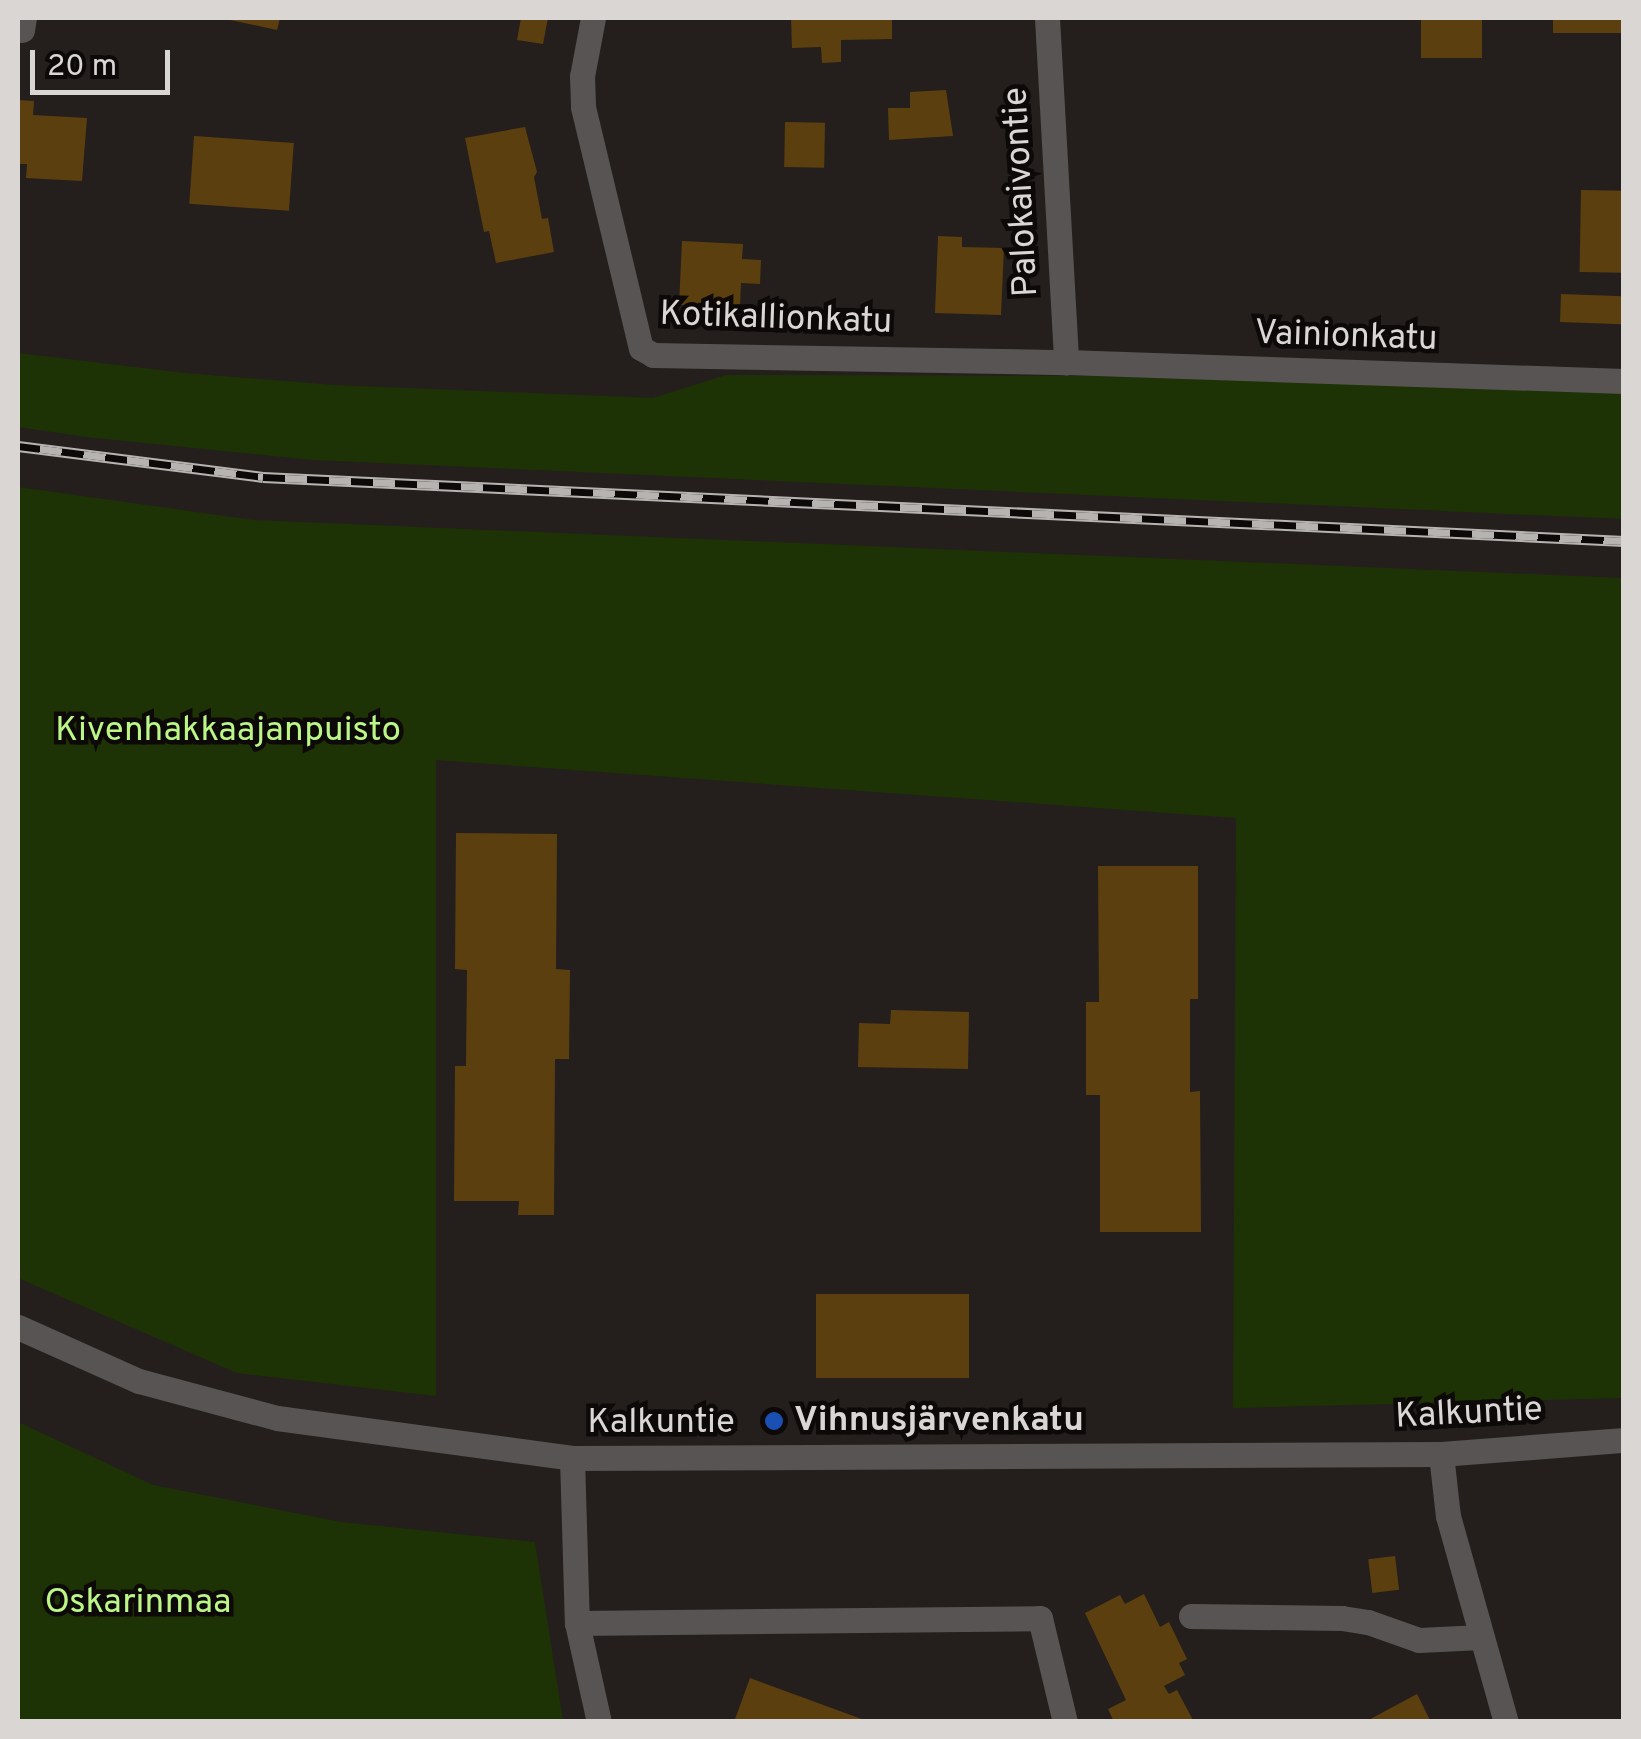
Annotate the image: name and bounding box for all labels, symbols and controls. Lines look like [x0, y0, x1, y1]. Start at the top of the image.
scale bar [35, 30, 175, 92]
text: 20 m [47, 49, 117, 86]
street label: Palokaivontie [996, 86, 1048, 298]
street label: Kotikallionkatu [659, 294, 893, 344]
street label: Vainionkatu [1254, 313, 1438, 361]
park label: Kivenhakkaajanpuisto [55, 710, 401, 752]
street label: Kalkuntie [1394, 1389, 1544, 1439]
place label: Vihnusjärvenkatu [794, 1400, 1084, 1442]
street label: Kalkuntie [587, 1402, 735, 1444]
marker: Vihnusjärvenkatu [763, 1410, 785, 1432]
park label: Oskarinmaa [45, 1582, 231, 1624]

